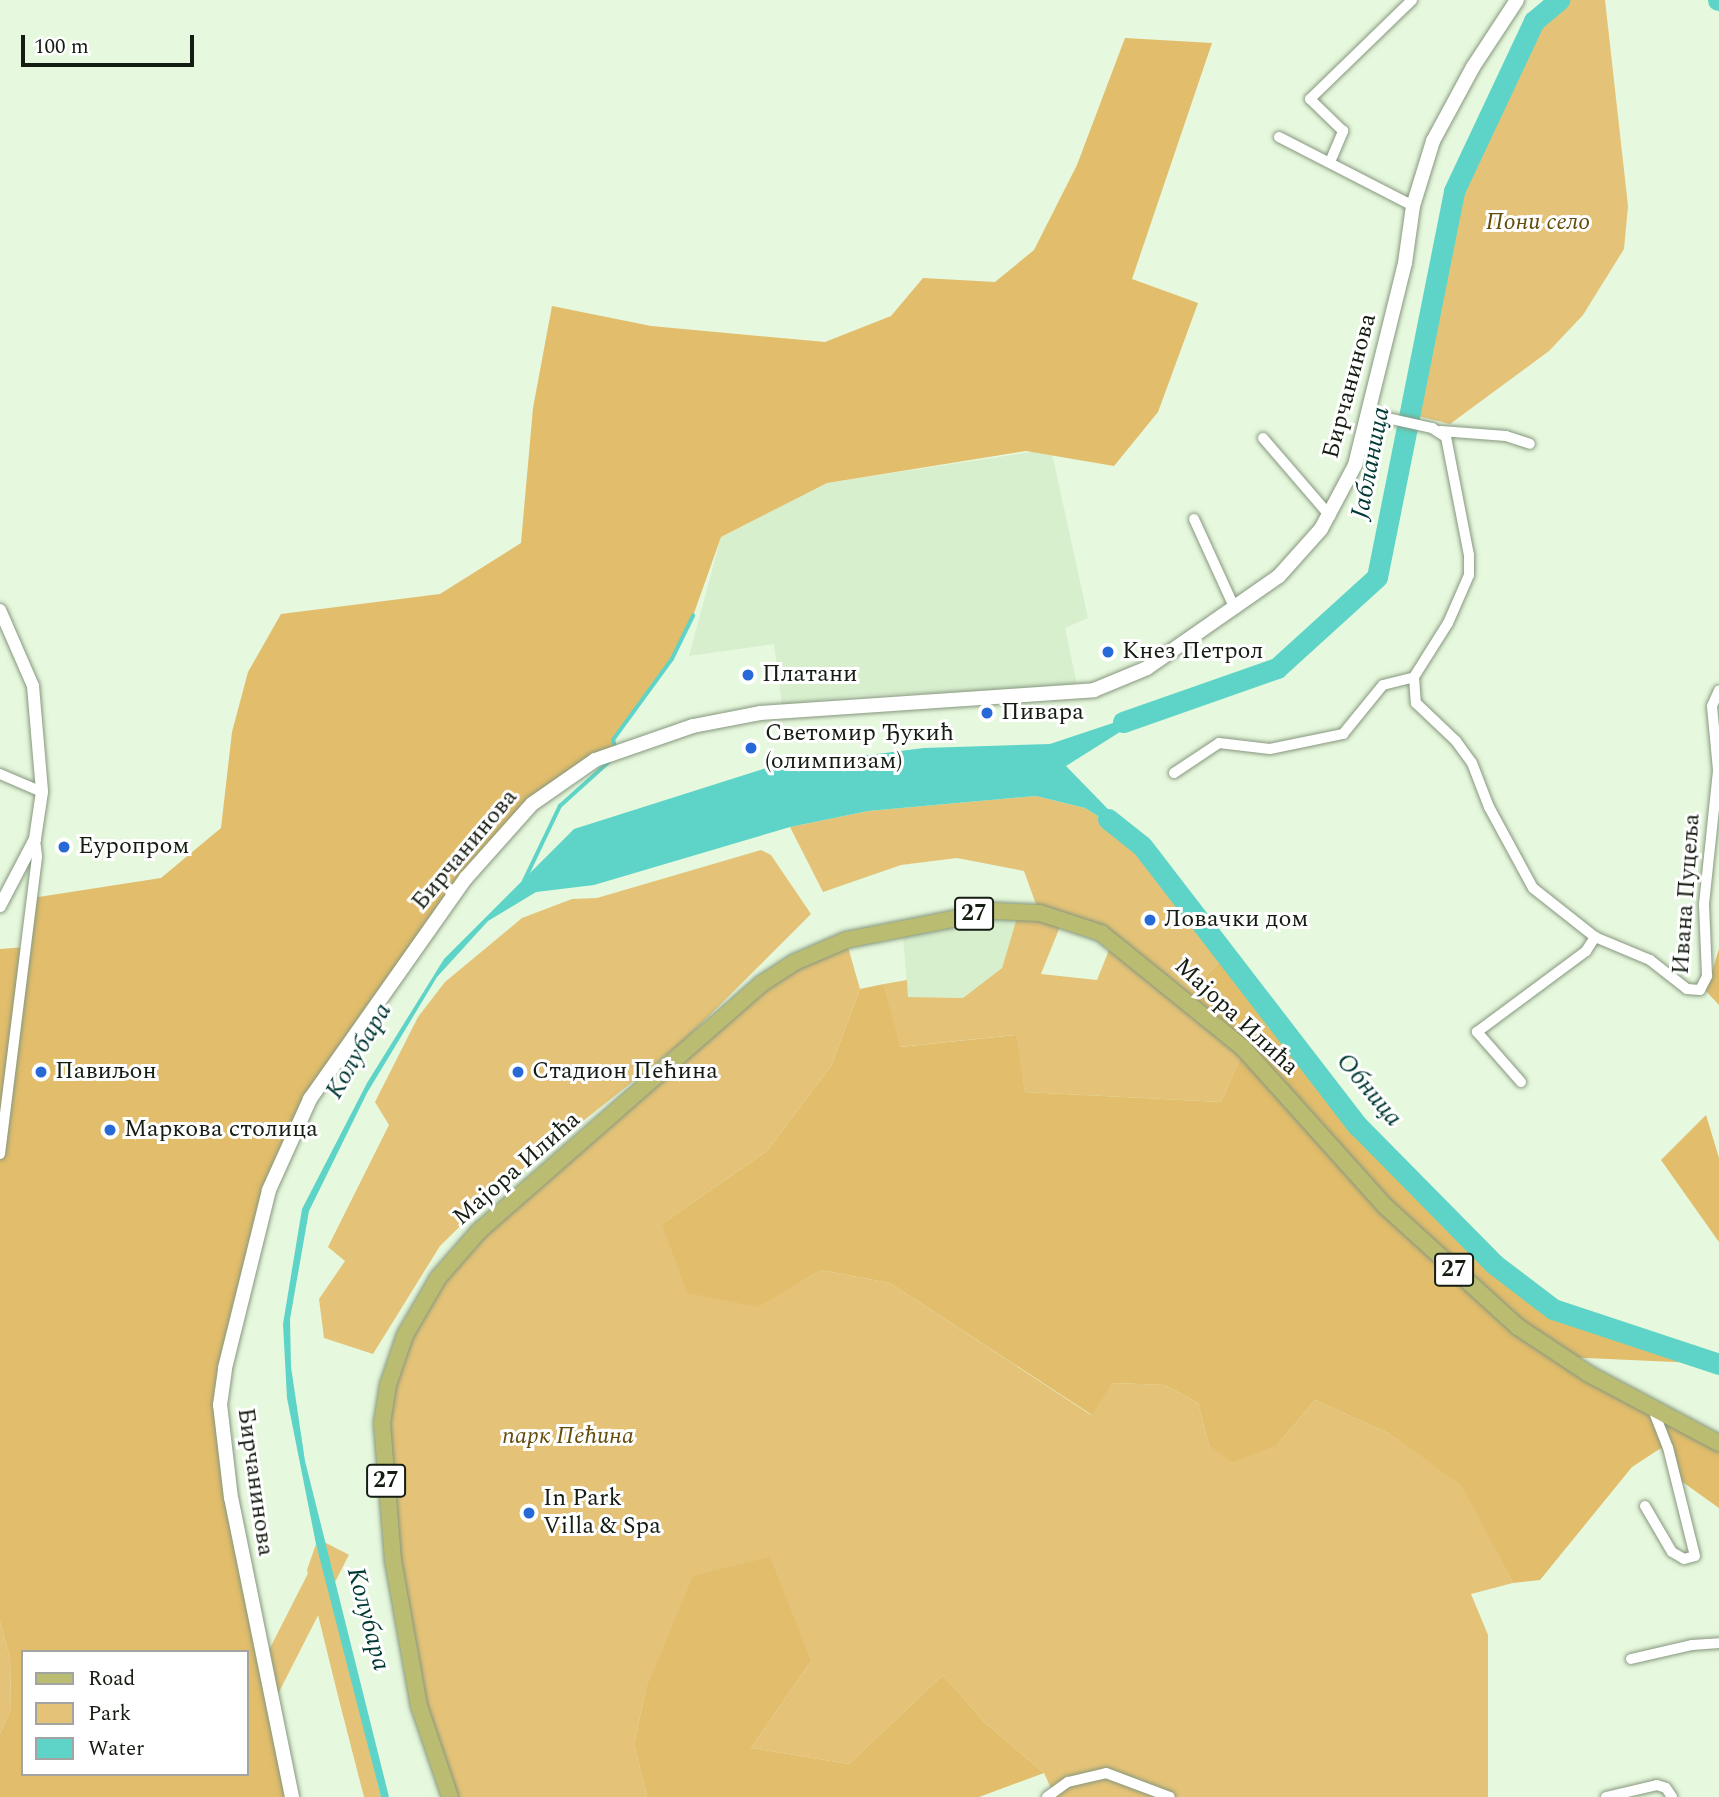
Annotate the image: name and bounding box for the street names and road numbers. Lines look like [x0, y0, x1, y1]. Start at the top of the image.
street label: Бирчанинова [1317, 310, 1383, 462]
street label: Бирчанинова [406, 784, 524, 916]
street label: Ивана Пуцеља [1667, 813, 1707, 975]
road number: 27 [953, 894, 995, 934]
street label: Мајора Илића [1168, 952, 1304, 1082]
street label: Мајора Илића [447, 1106, 587, 1232]
road number: 27 [1433, 1250, 1475, 1289]
street label: Бирчанинова [230, 1406, 280, 1558]
road number: 27 [365, 1462, 407, 1500]

